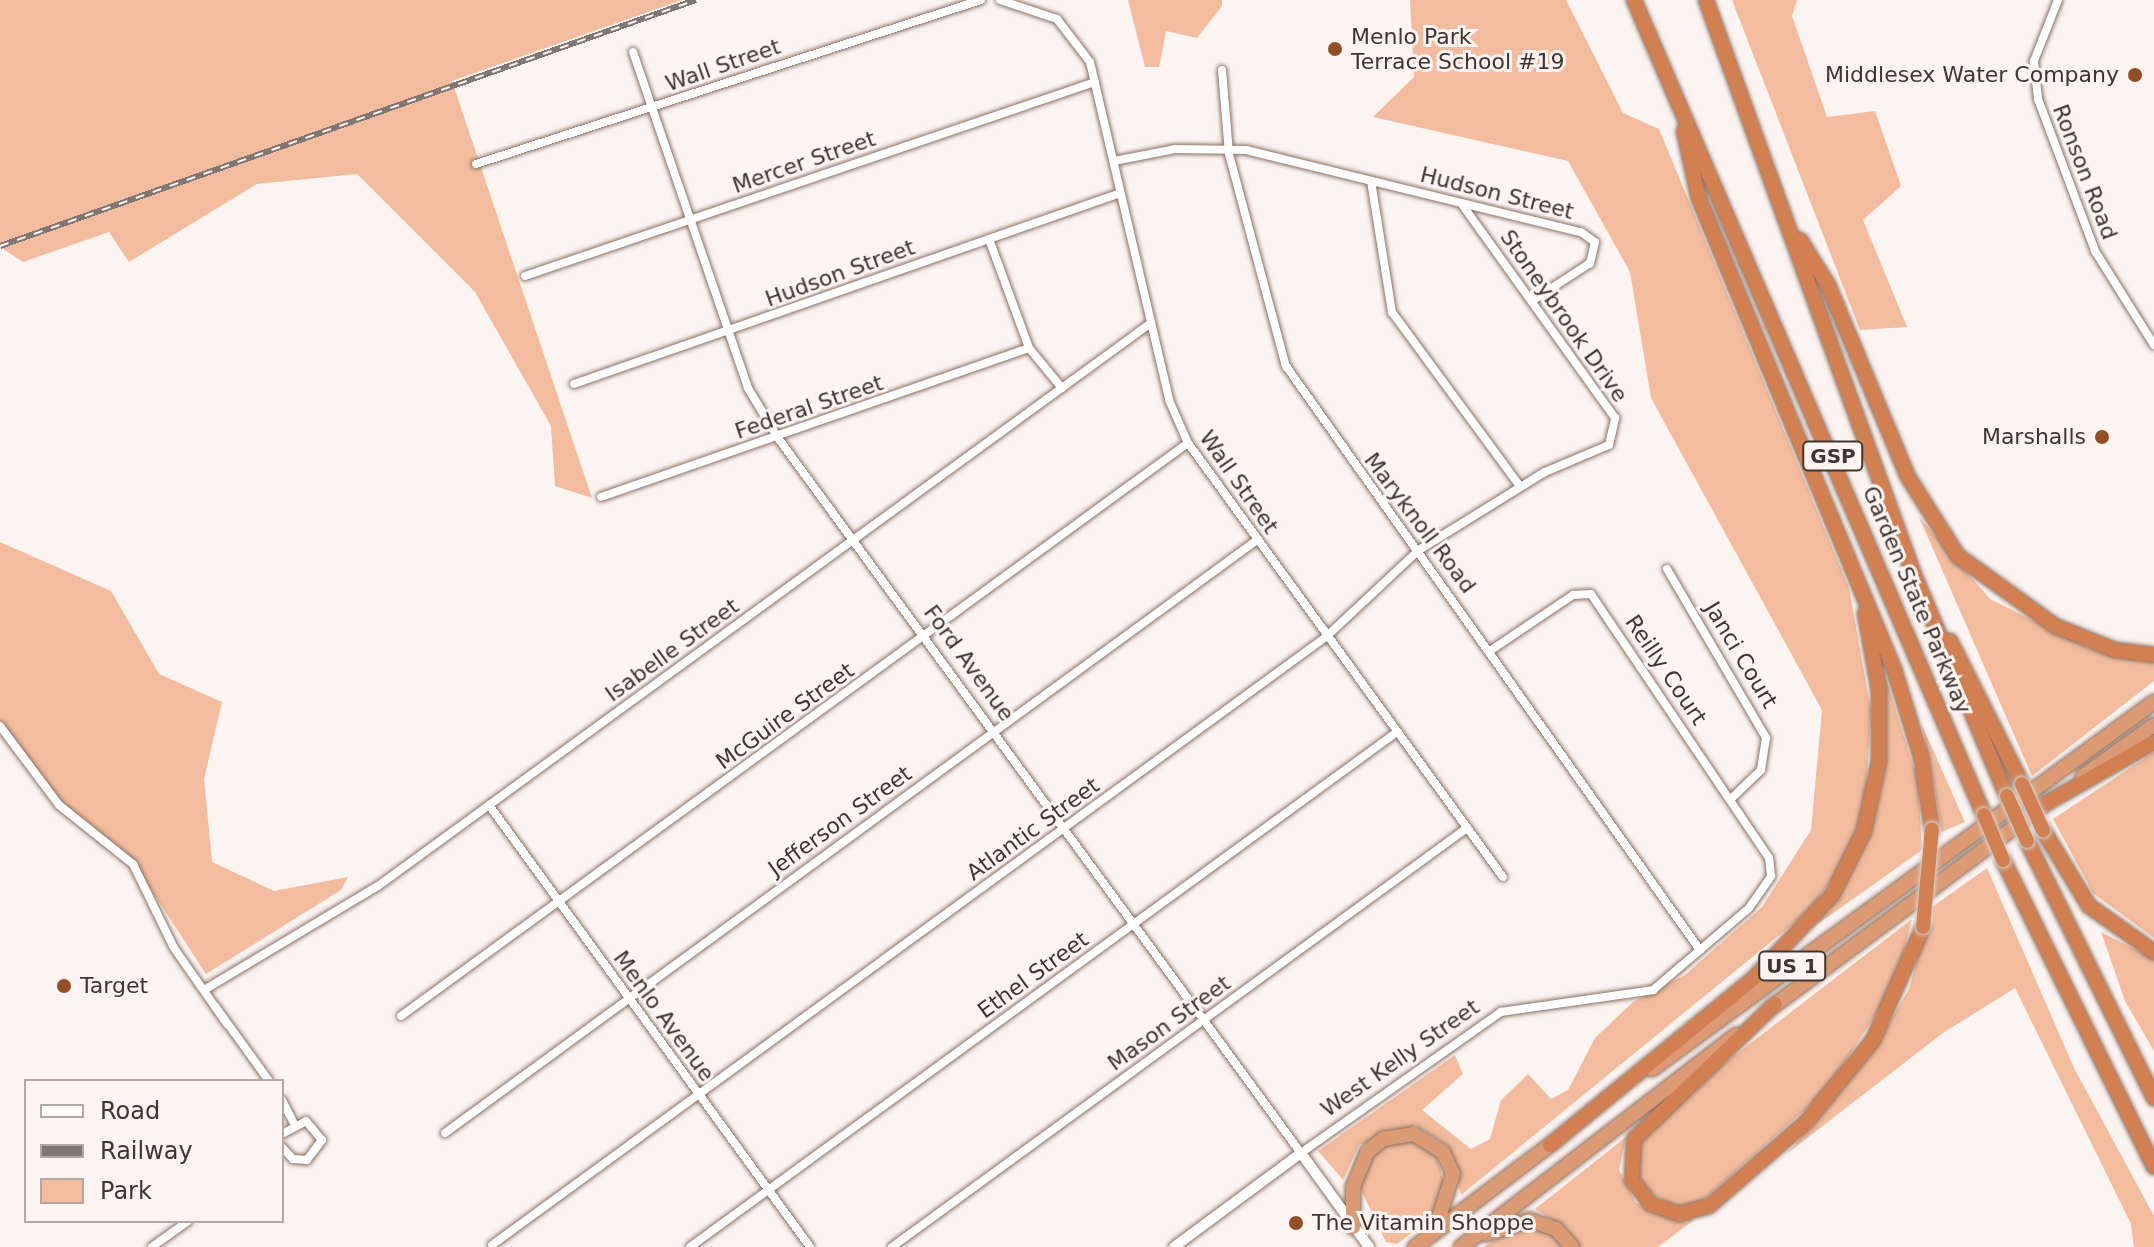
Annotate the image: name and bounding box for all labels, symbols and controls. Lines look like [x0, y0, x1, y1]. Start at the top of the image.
place label: Menlo Park Terrace School #19 [1351, 23, 1565, 74]
street label: Wall Street [662, 33, 784, 97]
marker: Menlo Park Terrace School #19 [1326, 40, 1344, 58]
place label: Middlesex Water Company [1825, 62, 2119, 88]
marker: Middlesex Water Company [2126, 66, 2144, 84]
street label: Ronson Road [2047, 101, 2123, 243]
street label: Mercer Street [729, 125, 879, 199]
street label: Hudson Street [1418, 161, 1576, 225]
street label: Stoneybrook Drive [1495, 225, 1633, 407]
street label: Hudson Street [762, 234, 918, 312]
street label: Federal Street [731, 369, 887, 445]
place label: Marshalls [1982, 424, 2086, 450]
street label: Wall Street [1194, 425, 1284, 539]
marker: Marshalls [2093, 428, 2111, 446]
road number: GSP [1801, 440, 1865, 472]
street label: Maryknoll Road [1359, 448, 1481, 598]
street label: Garden State Parkway [1857, 482, 1977, 718]
street label: Isabelle Street [600, 593, 744, 707]
street label: Janci Court [1699, 597, 1783, 713]
street label: Ford Avenue [918, 600, 1020, 726]
street label: Reilly Court [1620, 610, 1712, 730]
street label: McGuire Street [711, 657, 859, 775]
street label: Jefferson Street [763, 760, 917, 882]
street label: Atlantic Street [962, 772, 1104, 886]
street label: Ethel Street [973, 926, 1093, 1024]
street label: Menlo Avenue [608, 946, 720, 1086]
road number: US 1 [1758, 950, 1826, 982]
street label: Mason Street [1103, 970, 1235, 1076]
place label: Target [80, 973, 148, 999]
marker: Target [55, 977, 73, 995]
street label: West Kelly Street [1316, 994, 1484, 1122]
legend [24, 1079, 284, 1223]
text: Road [100, 1097, 160, 1125]
text: Railway [100, 1137, 193, 1165]
text: Park [100, 1177, 152, 1205]
place label: The Vitamin Shoppe [1312, 1210, 1534, 1236]
marker: The Vitamin Shoppe [1287, 1214, 1305, 1232]

